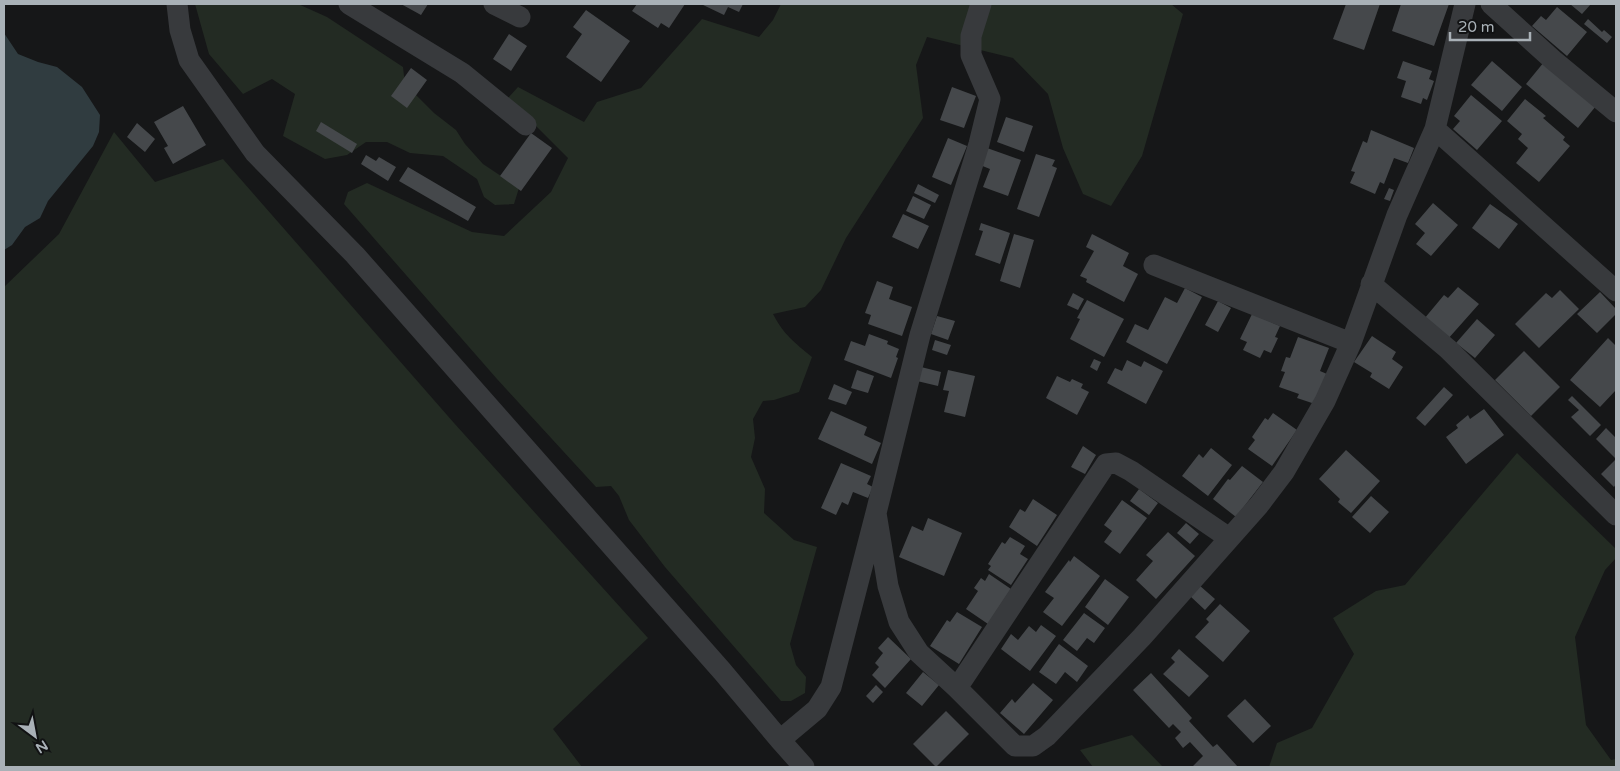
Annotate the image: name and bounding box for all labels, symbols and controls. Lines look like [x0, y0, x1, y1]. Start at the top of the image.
scale bar [1450, 10, 1530, 42]
text: 20 m [1458, 18, 1495, 36]
north arrow [10, 711, 60, 761]
text: N [32, 736, 51, 757]

